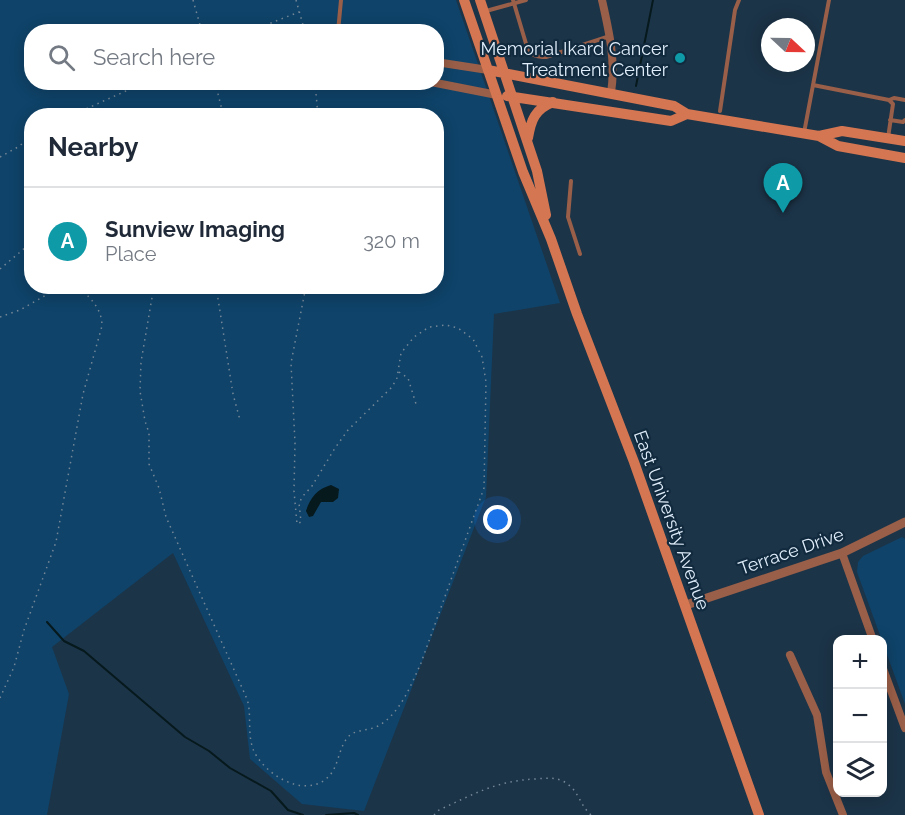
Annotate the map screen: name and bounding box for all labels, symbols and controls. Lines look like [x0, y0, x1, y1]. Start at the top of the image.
north arrow [761, 18, 815, 72]
search box [24, 24, 444, 90]
place label: Memorial Ikard Cancer Treatment Center [481, 38, 669, 80]
icon: search [45, 41, 78, 74]
text: Search here [93, 44, 215, 70]
marker: Memorial Ikard Cancer Treatment Center [673, 51, 687, 65]
text: Nearby [48, 132, 138, 162]
pin: A [764, 164, 802, 213]
text: Sunview Imaging [105, 216, 285, 242]
text: A [61, 229, 74, 253]
text: 320 m [363, 229, 420, 253]
text: Place [105, 242, 156, 266]
street label: East University Avenue [630, 428, 714, 613]
your location [483, 505, 512, 534]
street label: Terrace Drive [736, 523, 847, 579]
map controls [833, 635, 887, 797]
button: + [833, 635, 887, 689]
button: − [833, 689, 887, 743]
button: layers [833, 743, 887, 797]

